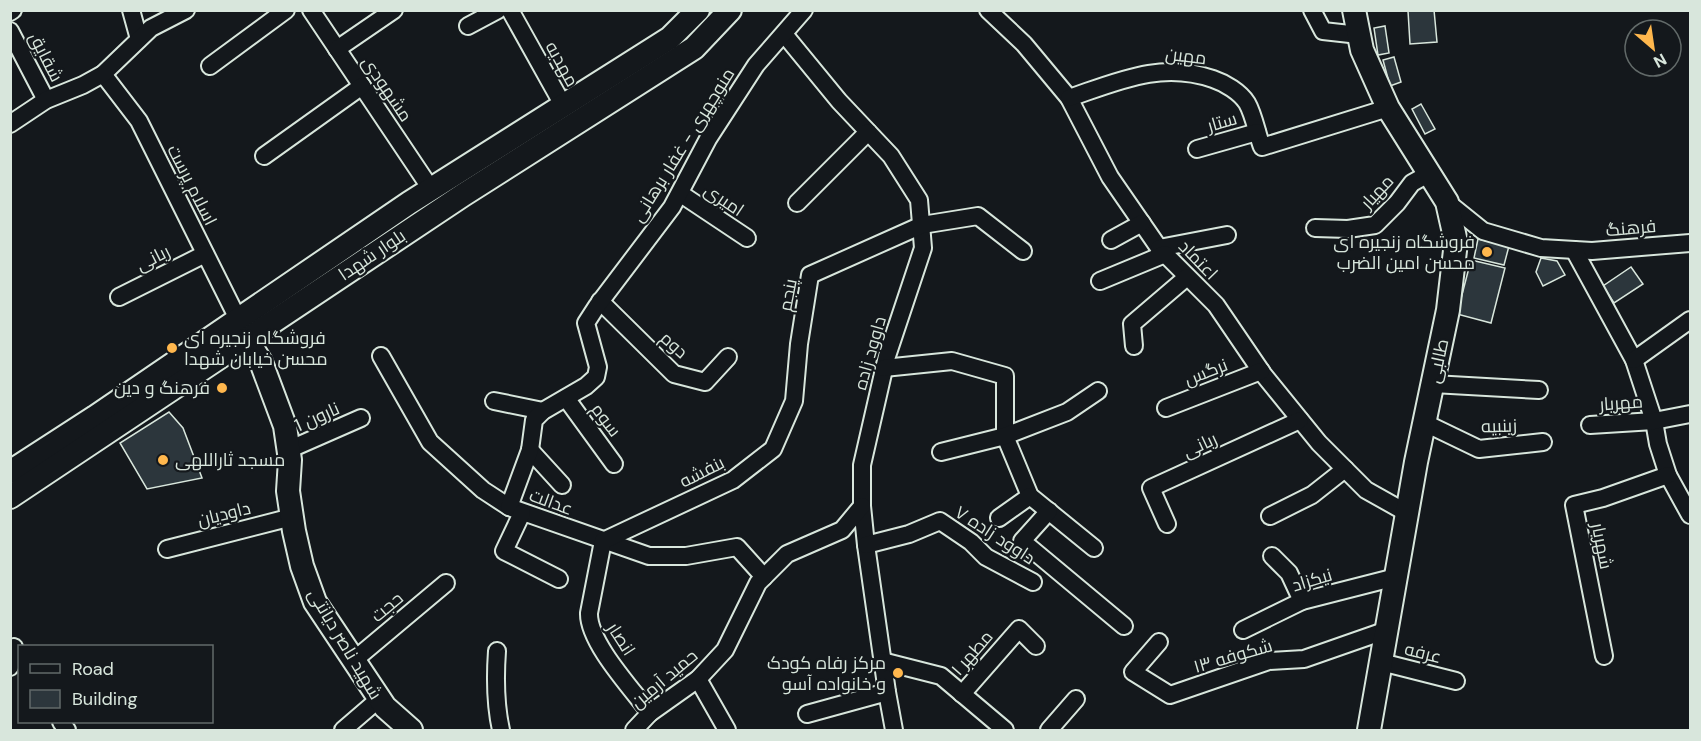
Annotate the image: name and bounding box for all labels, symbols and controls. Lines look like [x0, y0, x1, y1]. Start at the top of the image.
north arrow [1623, 18, 1683, 78]
street label: شقایق [23, 28, 69, 86]
street label: مهدیه [540, 37, 584, 91]
street label: مهین [1164, 42, 1208, 70]
text: N [1650, 49, 1670, 73]
street label: مشهودی [356, 52, 418, 126]
street label: منوچهری - غفار برهانی [626, 63, 740, 227]
street label: ستار [1203, 106, 1240, 138]
street label: اسلام پرست [161, 140, 223, 230]
street label: مهیار [1354, 170, 1399, 215]
street label: امیری [699, 178, 749, 222]
street label: فرهنگ [1605, 214, 1657, 242]
street label: بلوار شهدا [334, 224, 410, 286]
place label: فروشگاه زنجیره ای محسن امین الضرب [1333, 230, 1475, 275]
street label: اعتماد [1173, 235, 1223, 285]
street label: ربانی [132, 239, 174, 277]
marker: فروشگاه زنجیره ای محسن امین الضرب [1480, 245, 1494, 259]
street label: پنجم [773, 276, 803, 313]
street label: داوود زاده [848, 313, 892, 393]
place label: فروشگاه زنجیره ای محسن خیابان شهدا [184, 326, 328, 371]
street label: دوم [655, 326, 693, 364]
street label: طالبی [1422, 337, 1454, 385]
marker: فروشگاه زنجیره ای محسن خیابان شهدا [165, 341, 179, 355]
street label: نرگس [1181, 353, 1231, 391]
place label: فرهنگ و دین [114, 376, 210, 400]
marker: فرهنگ و دین [215, 381, 229, 395]
street label: مهریار [1597, 390, 1644, 417]
street label: نارون 1 [291, 396, 343, 438]
street label: سوم [585, 398, 627, 442]
street label: زینبیه [1481, 413, 1517, 439]
street label: ربانی [1179, 427, 1221, 463]
place label: مسجد ثاراللهی [175, 448, 285, 472]
street label: بنفشه [675, 451, 729, 493]
marker: مسجد ثاراللهی [156, 453, 170, 467]
street label: عدالت [526, 483, 576, 521]
street label: داودیان [195, 496, 253, 532]
street label: داوود زاده ۷ [950, 500, 1040, 570]
street label: شهریار [1586, 520, 1618, 571]
street label: نیکزاد [1289, 563, 1335, 597]
street label: شهید ناصر دیانتی [302, 584, 388, 704]
street label: حجت [366, 586, 408, 628]
street label: انصار [601, 617, 641, 660]
street label: مطهر ۱ [946, 625, 998, 681]
street label: شکوفه ۱۳ [1191, 633, 1275, 679]
street label: عرفه [1402, 637, 1444, 669]
street label: حمید آرمین [625, 644, 703, 714]
legend [18, 645, 213, 723]
place label: مرکز رفاه کودک و خانواده آسو [767, 651, 886, 696]
text: Road [72, 657, 114, 681]
marker: مرکز رفاه کودک و خانواده آسو [891, 666, 905, 680]
text: Building [72, 687, 137, 711]

